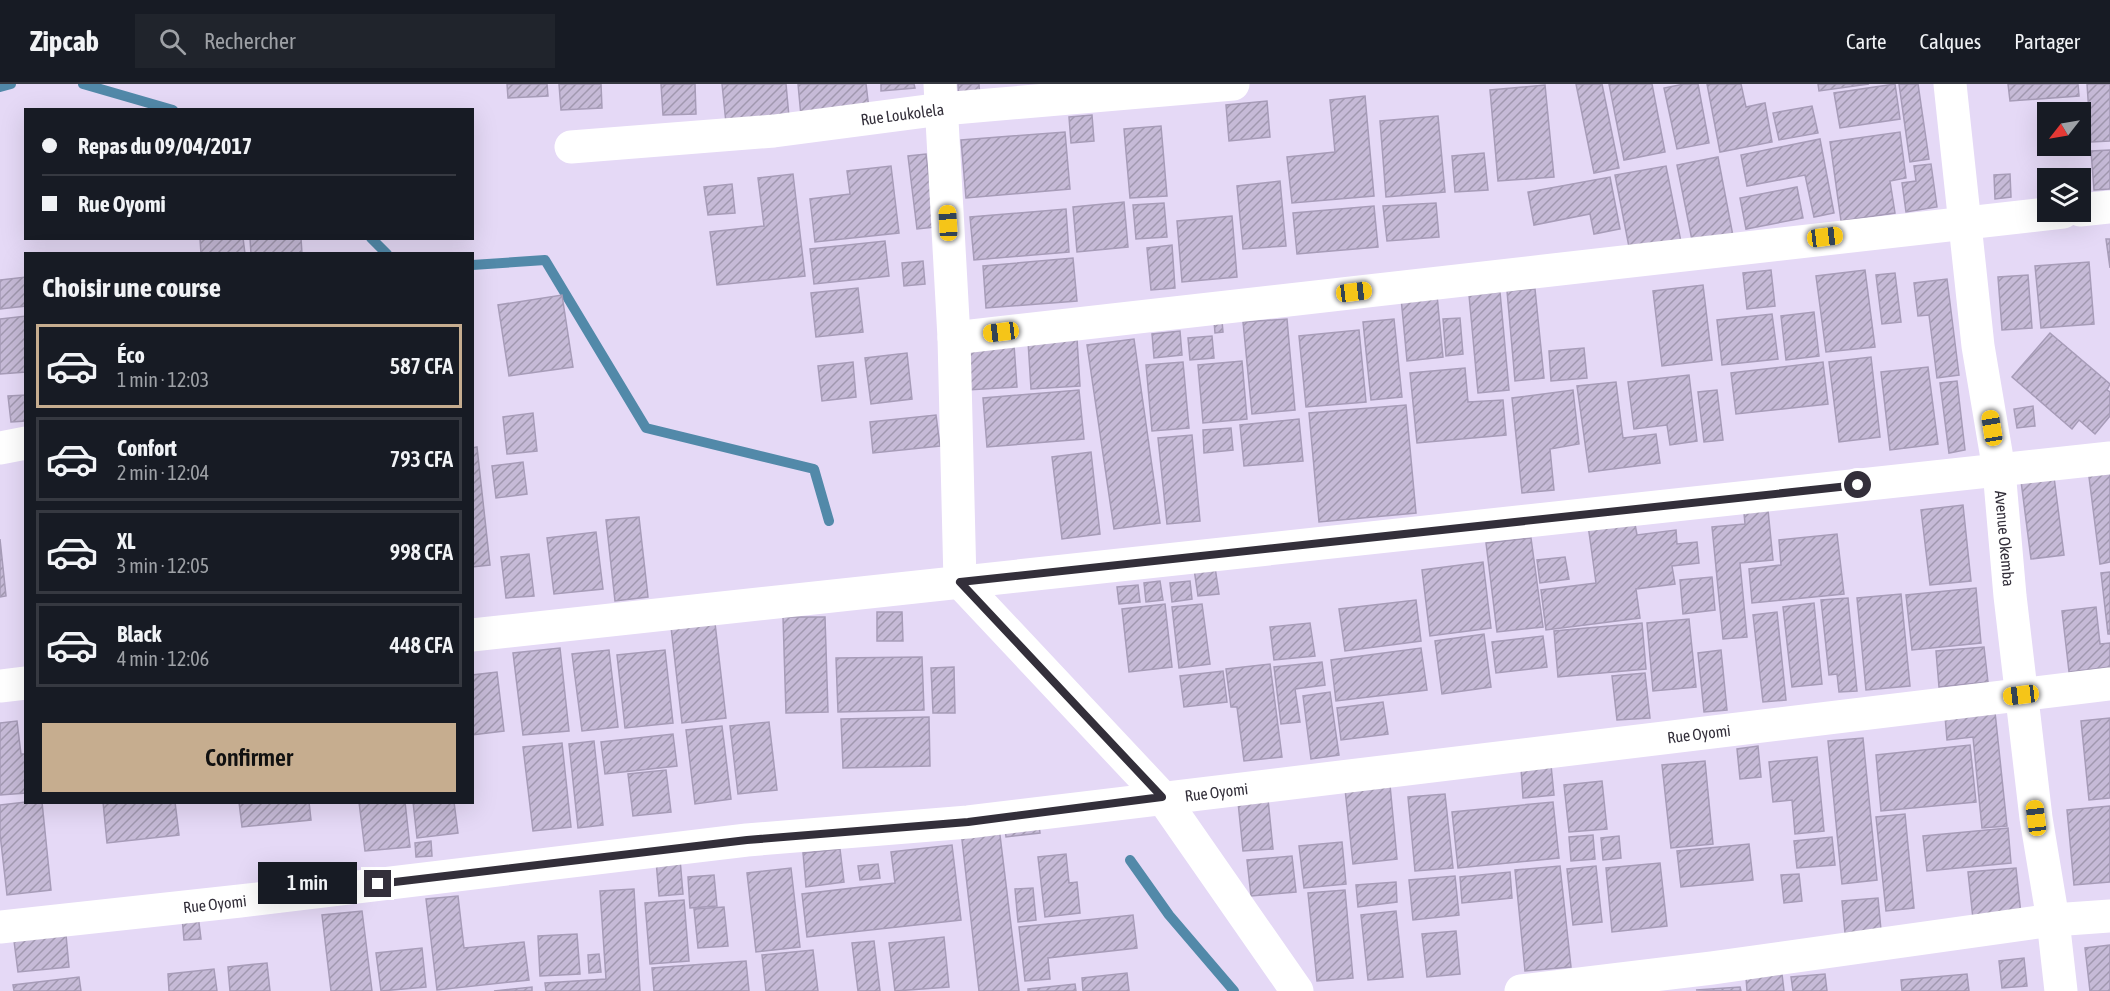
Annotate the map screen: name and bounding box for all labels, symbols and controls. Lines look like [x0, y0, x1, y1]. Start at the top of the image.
search box [135, 14, 555, 68]
text: Zipcab [30, 25, 99, 57]
icon: search [156, 25, 189, 58]
text: Rechercher [204, 28, 295, 54]
text: Carte [1846, 29, 1887, 53]
text: Calques [1920, 29, 1981, 53]
text: Partager [2014, 29, 2080, 53]
street label: Rue Loukolela [859, 100, 945, 129]
north arrow [2037, 102, 2091, 156]
map controls [2037, 102, 2091, 222]
text: Repas du 09/04/2017 [78, 133, 252, 159]
button: layers [2037, 168, 2091, 222]
text: Rue Oyomi [78, 191, 166, 217]
car [938, 205, 958, 241]
car [1806, 226, 1844, 248]
text: Choisir une course [42, 272, 221, 303]
car [1335, 281, 1373, 303]
car [982, 321, 1020, 343]
icon: car [45, 339, 99, 393]
text: Éco [117, 342, 145, 368]
text: 587 CFA [390, 353, 453, 379]
text: 1 min · 12:03 [117, 368, 209, 391]
car [1980, 409, 2004, 447]
icon: car [45, 432, 99, 486]
text: Confort [117, 435, 177, 461]
text: 793 CFA [390, 446, 453, 472]
text: 2 min · 12:04 [117, 461, 209, 484]
route start [1844, 471, 1871, 498]
street label: Avenue Okemba [1992, 490, 2018, 587]
icon: car [45, 525, 99, 579]
text: XL [117, 528, 135, 554]
text: 998 CFA [390, 539, 453, 565]
text: 3 min · 12:05 [117, 554, 209, 577]
icon: car [45, 618, 99, 672]
text: Black [117, 621, 161, 647]
text: 448 CFA [390, 632, 453, 658]
text: 4 min · 12:06 [117, 647, 209, 670]
car [2002, 684, 2040, 706]
street label: Rue Oyomi [1666, 721, 1732, 746]
button: Confirmer [42, 723, 456, 792]
street label: Rue Oyomi [1184, 779, 1249, 805]
car [2025, 799, 2047, 837]
callout: 1 min [258, 863, 357, 905]
route end [364, 870, 391, 897]
text: 1 min [287, 871, 328, 894]
street label: Rue Oyomi [182, 891, 248, 916]

